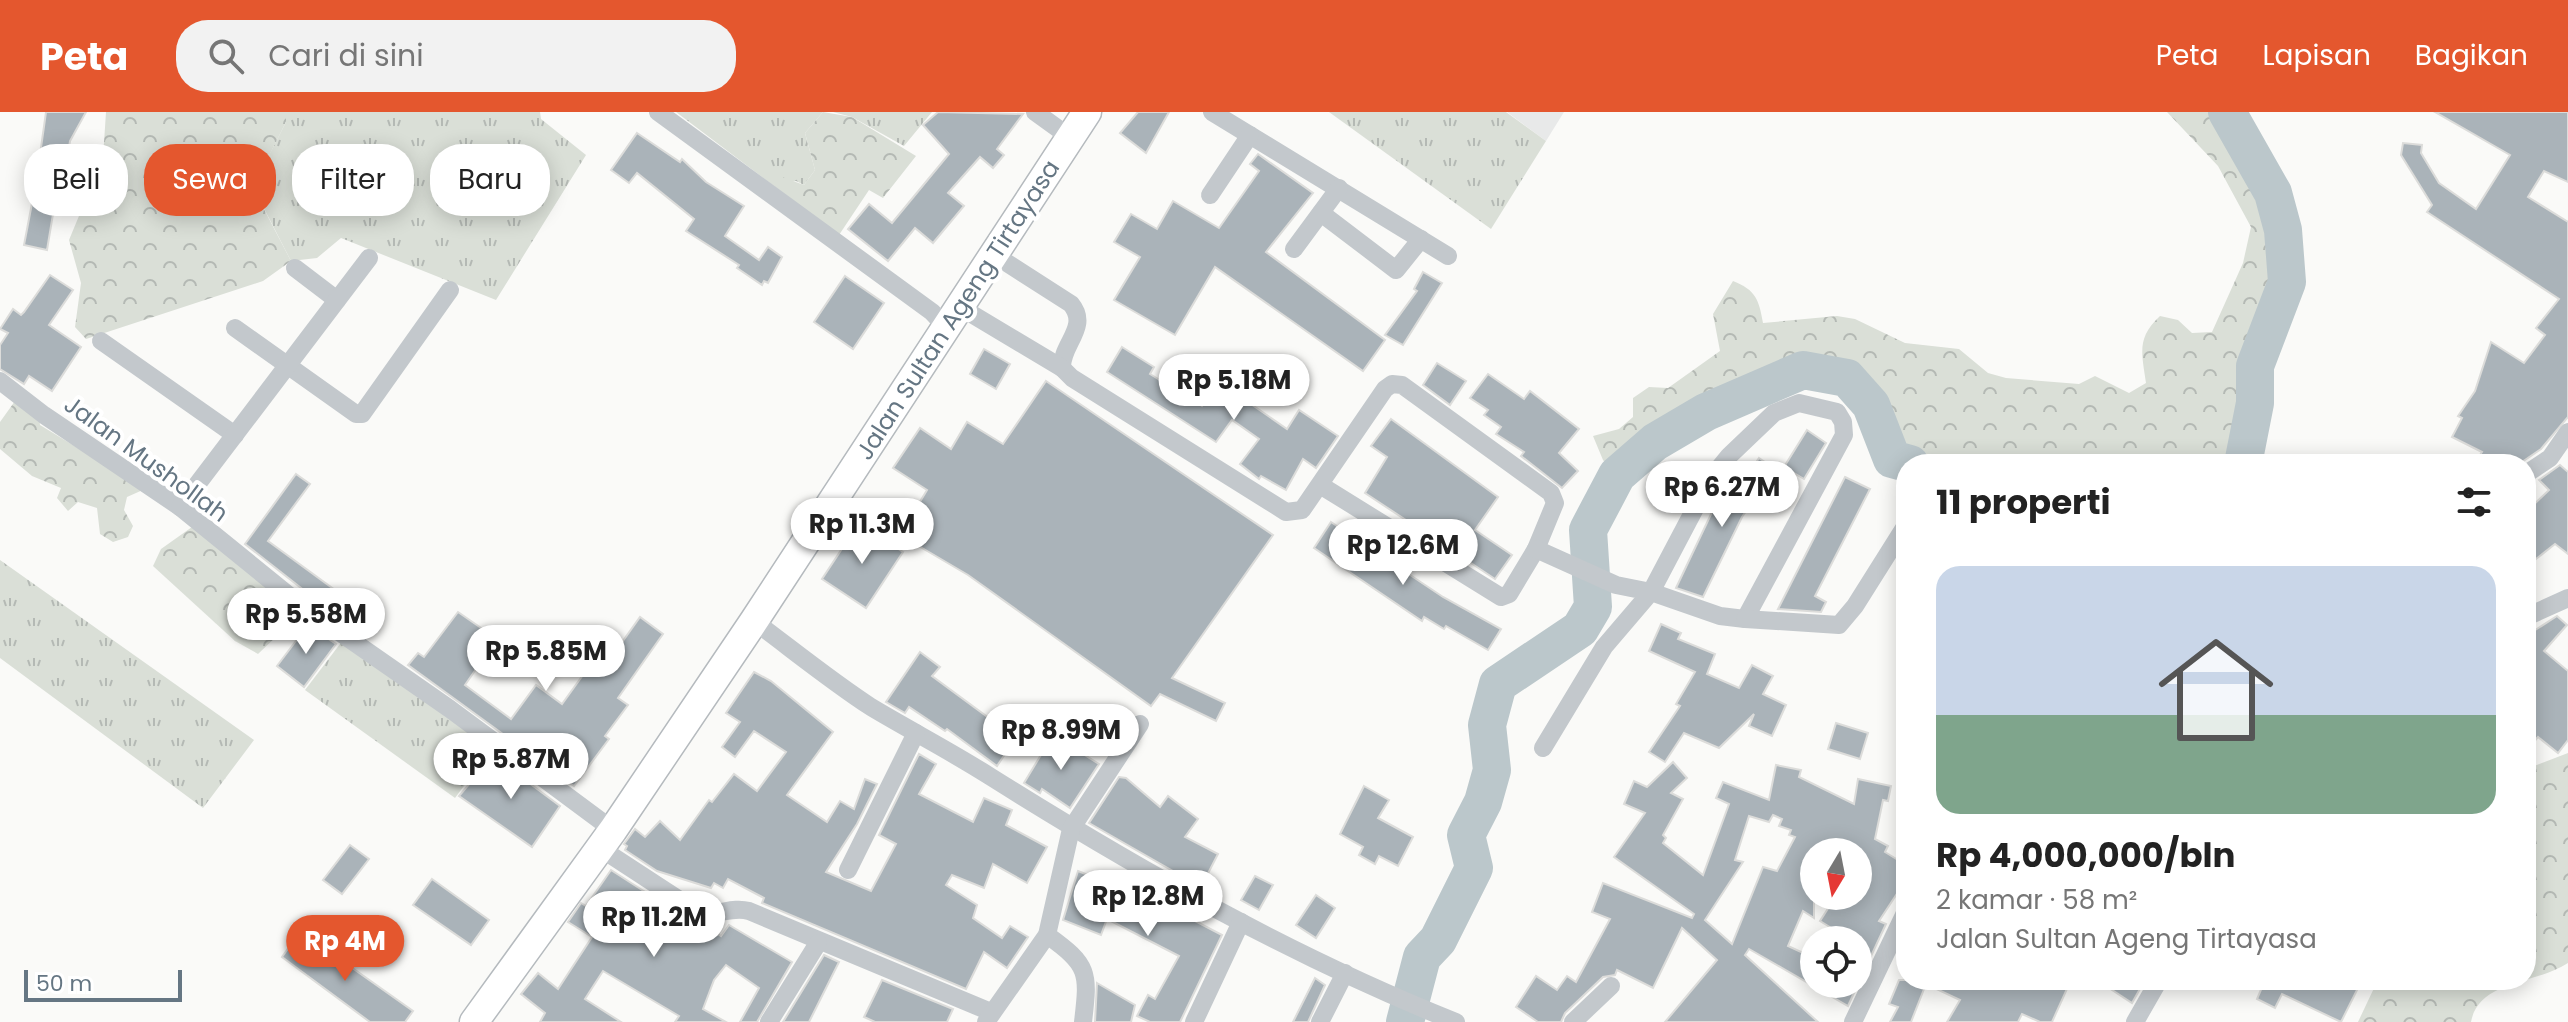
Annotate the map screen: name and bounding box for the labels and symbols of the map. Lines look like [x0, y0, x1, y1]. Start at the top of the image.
street label: Jalan Sultan Ageng Tirtayasa [848, 153, 1067, 466]
pin: Rp 5.18M [1151, 354, 1317, 422]
street label: Jalan Mushollah [58, 388, 235, 529]
pin: Rp 6.27M [1639, 461, 1805, 529]
pin: Rp 11.3M [779, 498, 945, 566]
pin: Rp 12.6M [1320, 519, 1486, 587]
pin: Rp 5.58M [223, 588, 389, 656]
pin: Rp 5.85M [463, 625, 629, 693]
pin: Rp 8.99M [978, 704, 1144, 772]
pin: Rp 5.87M [428, 733, 594, 801]
north arrow [1800, 838, 1872, 910]
pin: Rp 12.8M [1065, 870, 1231, 938]
pin: Rp 11.2M [571, 891, 737, 959]
pin: Rp 4M [289, 915, 401, 983]
scale bar [24, 966, 182, 1002]

